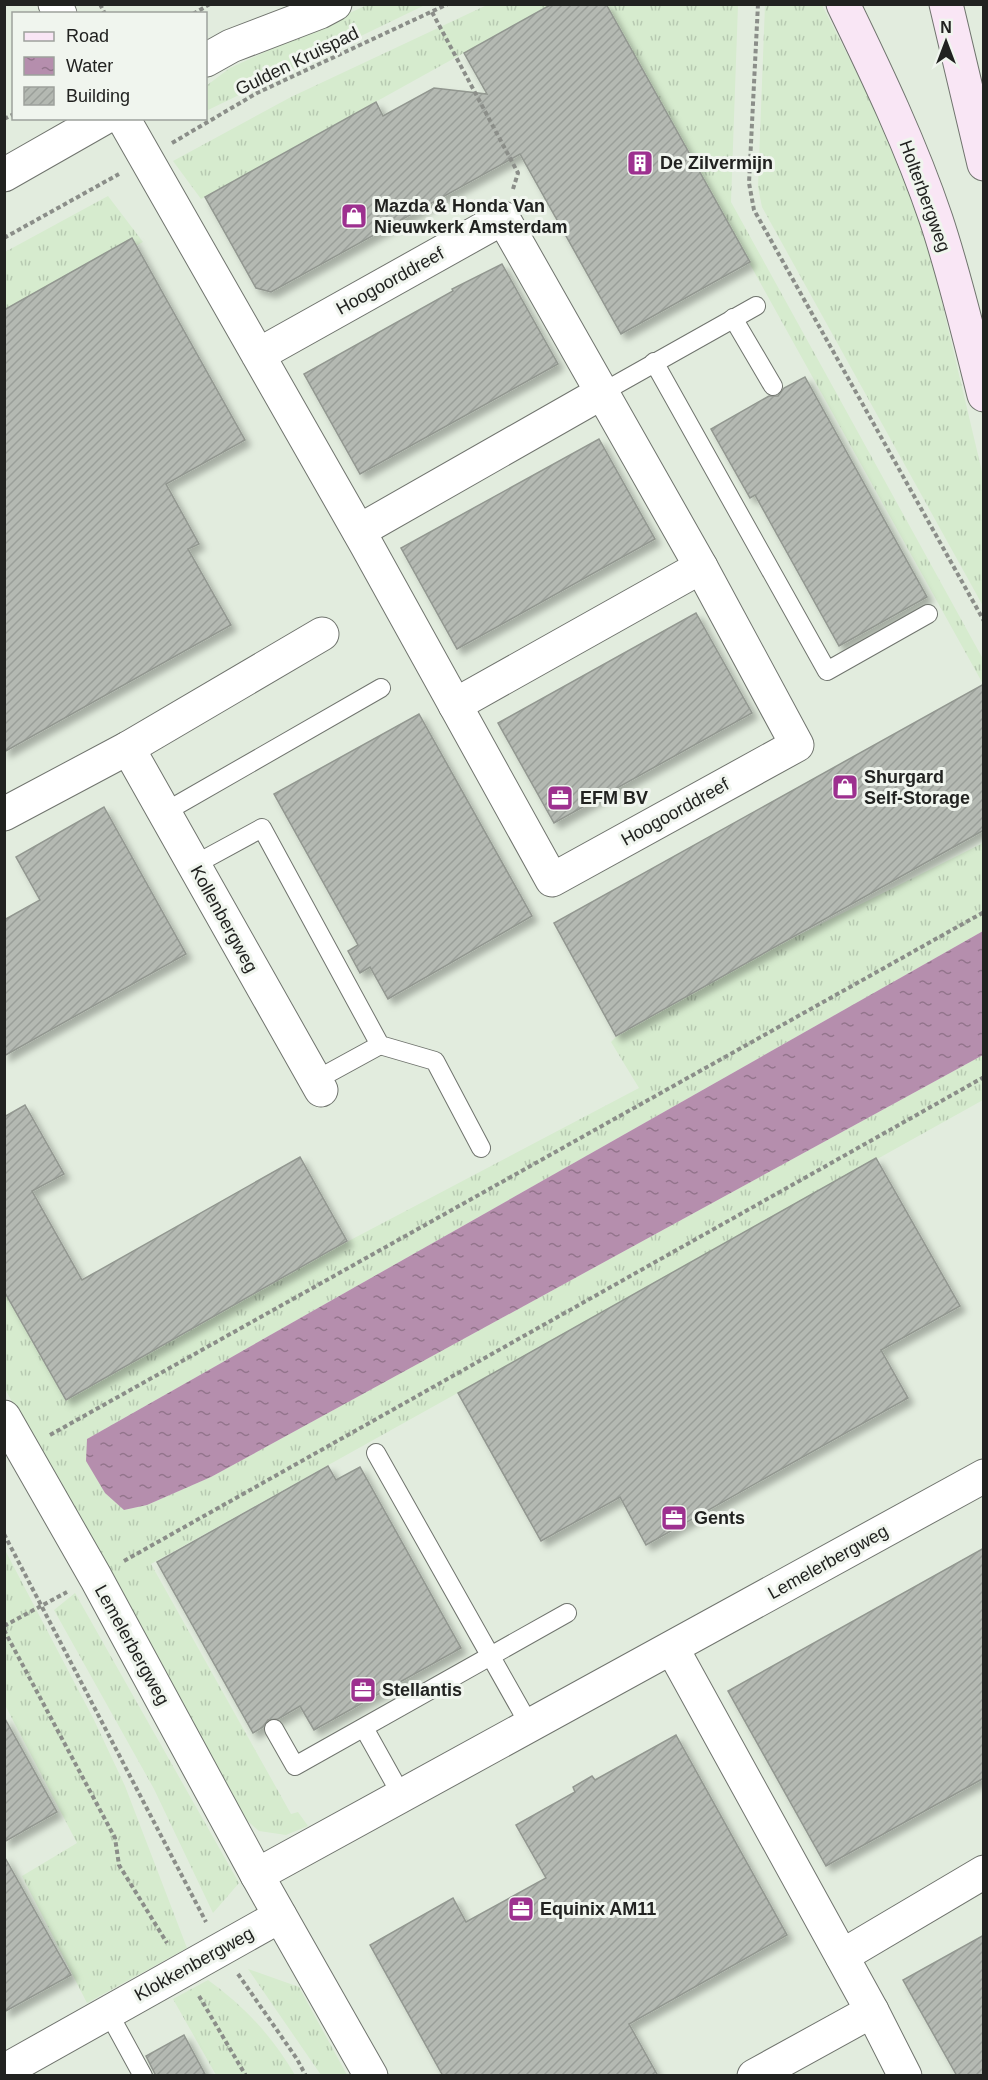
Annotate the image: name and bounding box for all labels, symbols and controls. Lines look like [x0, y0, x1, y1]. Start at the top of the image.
legend [12, 12, 207, 120]
north arrow [916, 12, 976, 72]
text: N [940, 19, 952, 36]
street label: Gulden Kruispad [232, 23, 362, 99]
text: Road [66, 26, 109, 46]
text: Water [66, 56, 113, 76]
text: Building [66, 86, 130, 106]
street label: Holterbergweg [896, 138, 954, 254]
building icon: De Zilvermijn [625, 148, 655, 178]
place label: De Zilvermijn [660, 153, 773, 173]
place label: Mazda & Honda Van Nieuwkerk Amsterdam [374, 196, 567, 237]
shop icon: Mazda & Honda Van Nieuwkerk Amsterdam [339, 201, 369, 231]
street label: Hoogoorddreef [333, 243, 448, 319]
place label: Shurgard Self-Storage [864, 767, 970, 808]
shop icon: Shurgard Self-Storage [830, 772, 860, 802]
street label: Hoogoorddreef [618, 774, 733, 850]
office icon: EFM BV [545, 783, 575, 813]
place label: EFM BV [580, 788, 648, 808]
street label: Kollenbergweg [186, 862, 262, 976]
office icon: Gents [659, 1503, 689, 1533]
place label: Gents [694, 1508, 745, 1528]
street label: Lemelerbergweg [765, 1521, 891, 1603]
street label: Lemelerbergweg [91, 1582, 173, 1708]
office icon: Stellantis [348, 1675, 378, 1705]
place label: Stellantis [382, 1680, 462, 1700]
office icon: Equinix AM11 [506, 1894, 536, 1924]
place label: Equinix AM11 [540, 1899, 656, 1919]
street label: Klokkenbergweg [131, 1923, 257, 2005]

